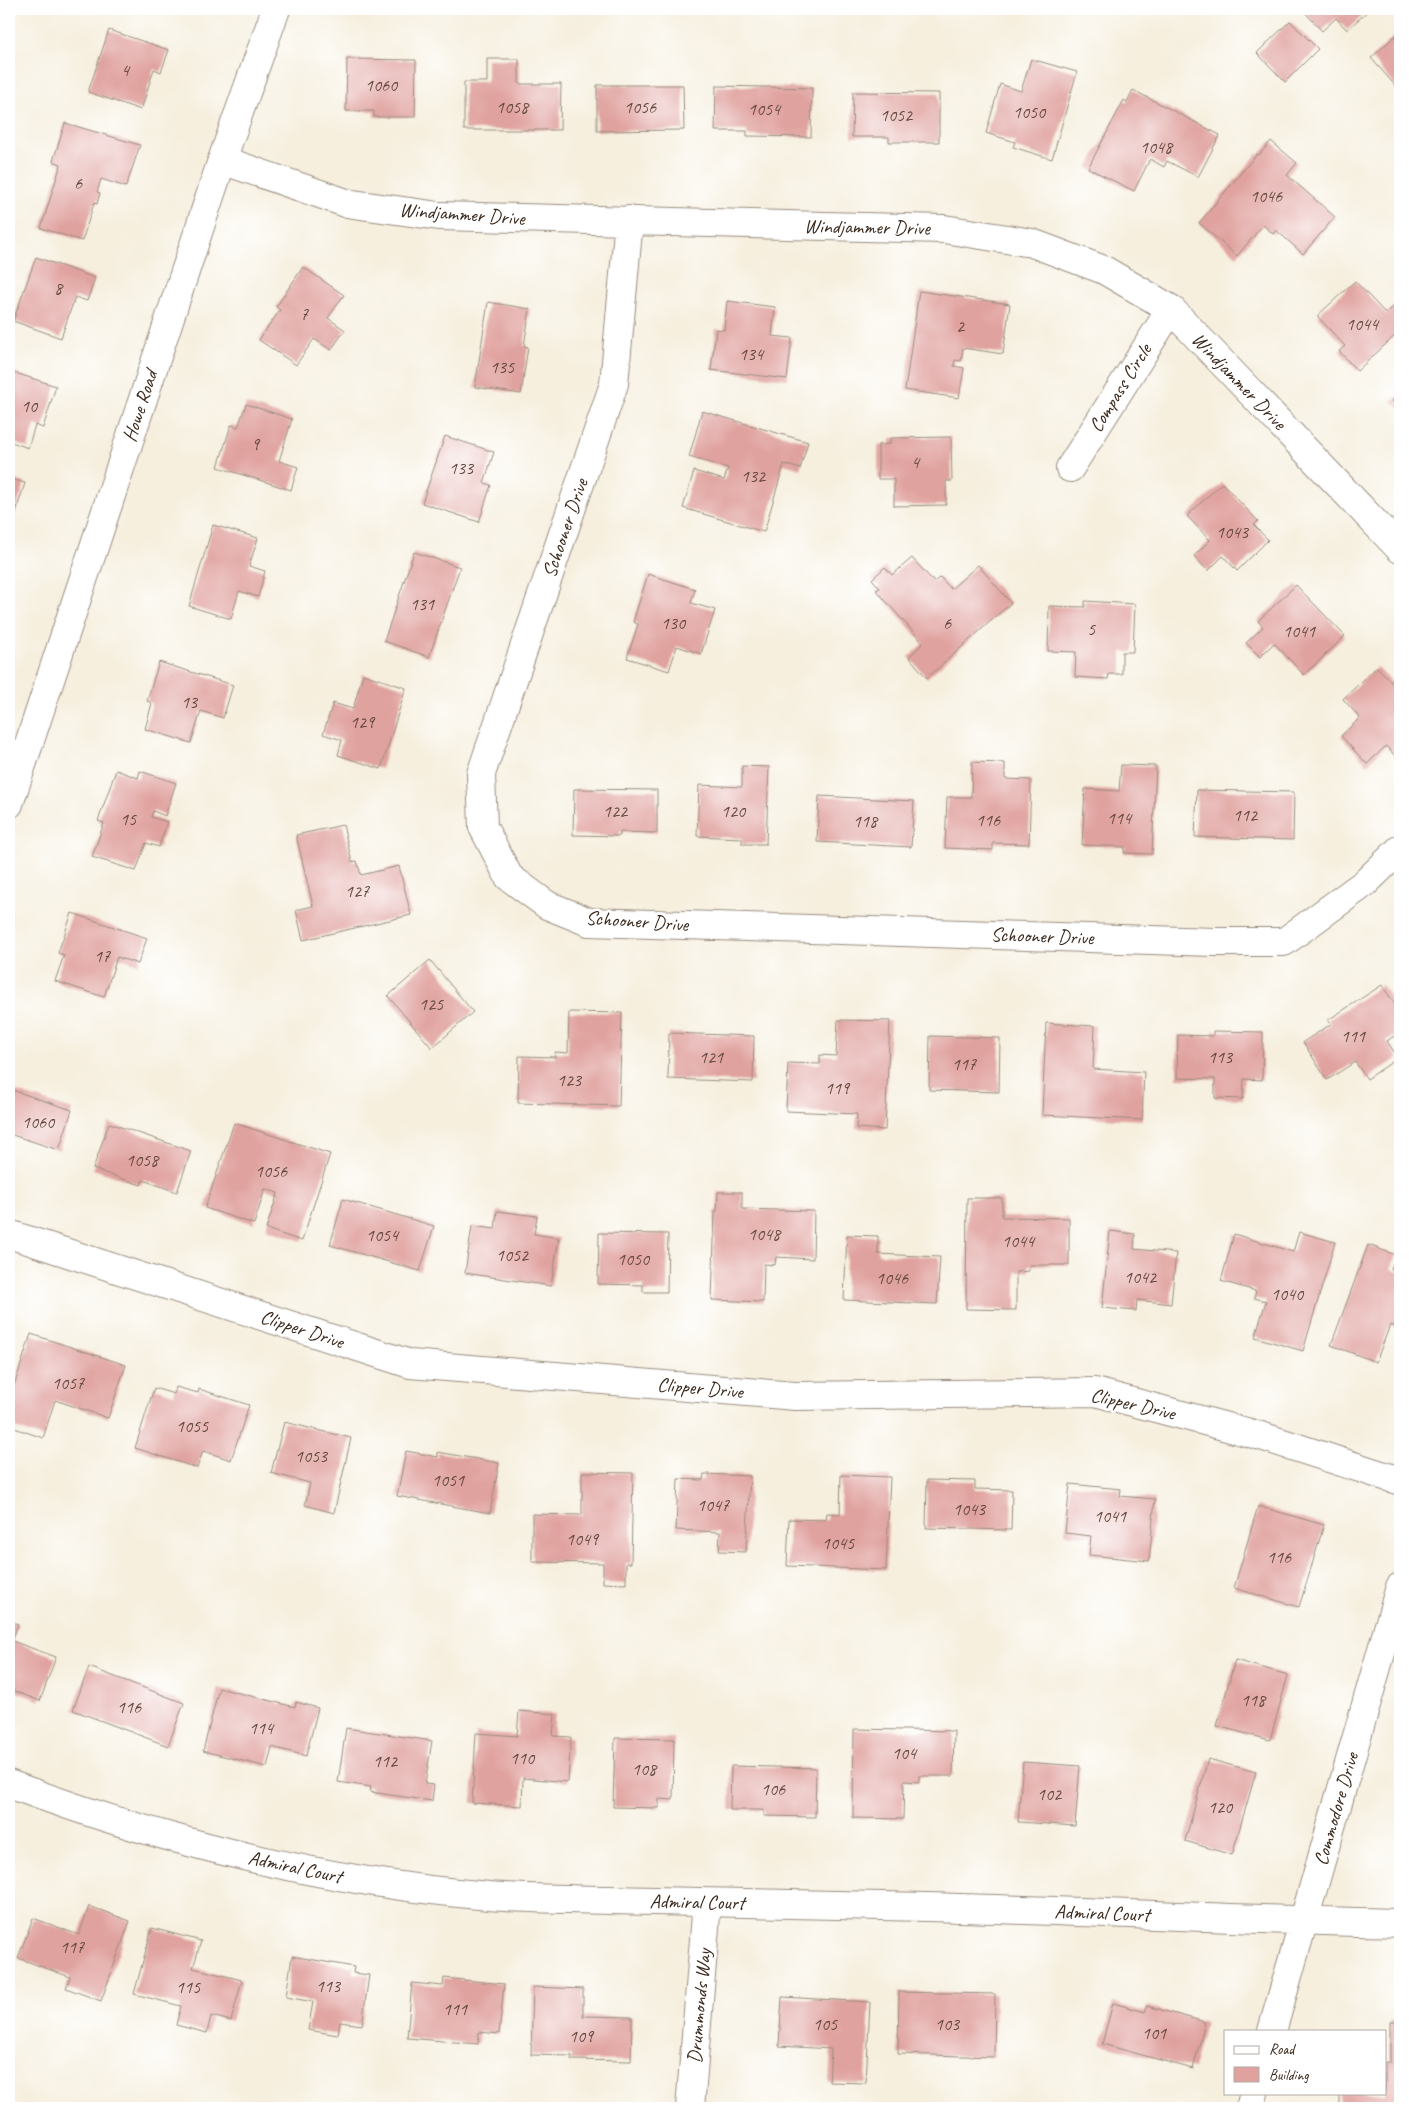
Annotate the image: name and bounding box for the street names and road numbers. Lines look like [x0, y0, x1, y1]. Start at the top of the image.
street label: Windjammer Drive [398, 197, 527, 231]
street label: Windjammer Drive [804, 213, 932, 241]
street label: Windjammer Drive [1186, 327, 1293, 436]
street label: Compass Circle [1083, 338, 1158, 437]
street label: Howe Road [117, 364, 164, 445]
street label: Schooner Drive [536, 474, 594, 581]
street label: Schooner Drive [585, 905, 691, 937]
street label: Schooner Drive [990, 922, 1095, 950]
street label: Clipper Drive [257, 1304, 348, 1355]
street label: Clipper Drive [656, 1372, 745, 1404]
street label: Clipper Drive [1088, 1382, 1179, 1426]
street label: Commodore Drive [1308, 1748, 1364, 1868]
street label: Admiral Court [246, 1845, 347, 1890]
street label: Admiral Court [649, 1889, 748, 1915]
street label: Admiral Court [1054, 1899, 1153, 1927]
street label: Drummonds Way [682, 1946, 717, 2064]

